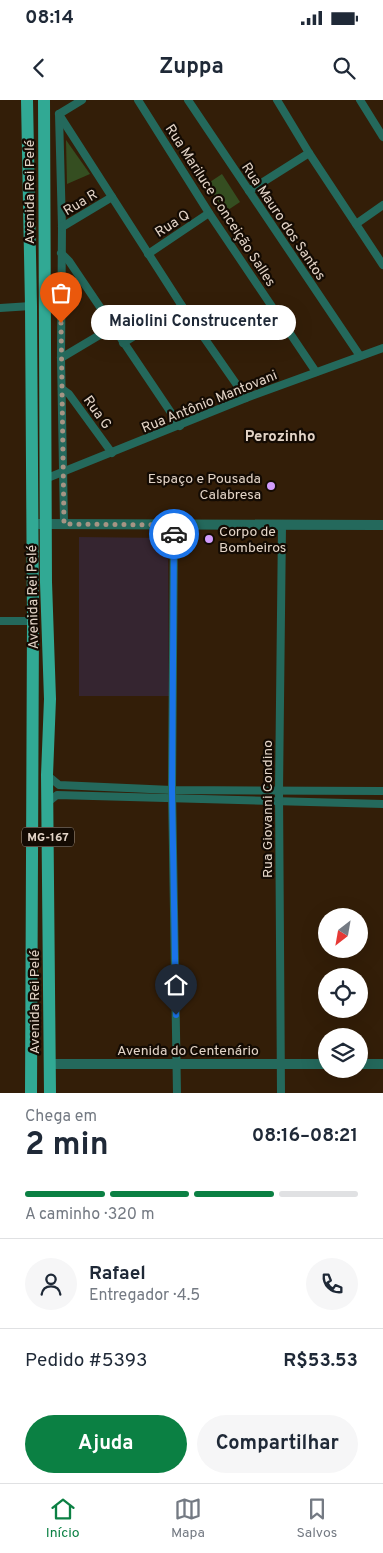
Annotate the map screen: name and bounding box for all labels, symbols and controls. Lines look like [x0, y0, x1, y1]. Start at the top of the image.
text: 08:14 [25, 6, 74, 30]
icon: back [25, 54, 53, 82]
text: Zuppa [159, 54, 224, 81]
icon: search [330, 54, 358, 82]
street label: Rua Mariluce Conceição Salles [161, 122, 279, 290]
street label: Avenida Rei Pelé [22, 140, 39, 244]
street label: Rua Mauro dos Santos [237, 160, 329, 284]
street label: Rua R [61, 186, 101, 220]
street label: Rua Q [152, 207, 193, 242]
pin [40, 272, 82, 323]
icon: bag [47, 279, 75, 307]
callout: Maiolini Construcenter [91, 306, 296, 340]
text: Maiolini Construcenter [109, 312, 278, 332]
street label: Rua Antônio Mantovani [139, 367, 280, 437]
street label: Rua G [79, 393, 115, 433]
district label: Perozinho [245, 428, 315, 447]
place label: Espaço e Pousada Calabresa [148, 471, 261, 504]
marker: Espaço e Pousada Calabresa [265, 480, 277, 492]
courier [149, 509, 199, 559]
icon: car [160, 520, 188, 548]
place label: Corpo de Bombeiros [219, 524, 286, 557]
marker: Corpo de Bombeiros [203, 533, 215, 545]
street label: Avenida Rei Pelé [24, 545, 43, 649]
street label: Rua Giovanni Condino [260, 740, 277, 878]
road number: MG-167 [22, 828, 74, 846]
north arrow [318, 908, 368, 958]
map controls [318, 908, 368, 1078]
street label: Avenida Rei Pelé [27, 950, 44, 1054]
pin [155, 964, 197, 1015]
button: locate [318, 968, 368, 1018]
icon: home [162, 971, 190, 999]
button: layers [318, 1028, 368, 1078]
street label: Avenida do Centenário [117, 1043, 259, 1060]
text: Chega em [25, 1107, 97, 1127]
text: 08:16–08:21 [252, 1124, 358, 1148]
text: 2 min [25, 1126, 109, 1166]
text: A caminho · 320 m [25, 1205, 154, 1225]
button: person [25, 1258, 77, 1310]
button: phone [306, 1258, 358, 1310]
text: Rafael [89, 1262, 146, 1286]
text: Entregador · 4.5 [89, 1286, 200, 1306]
text: Pedido #5393 [25, 1349, 147, 1373]
text: R$53.53 [283, 1349, 358, 1373]
button: Ajuda [25, 1415, 187, 1473]
button: Compartilhar [197, 1415, 358, 1473]
tab: Início [46, 1495, 80, 1542]
tab: Mapa [171, 1495, 205, 1542]
tab: Salvos [296, 1495, 337, 1542]

